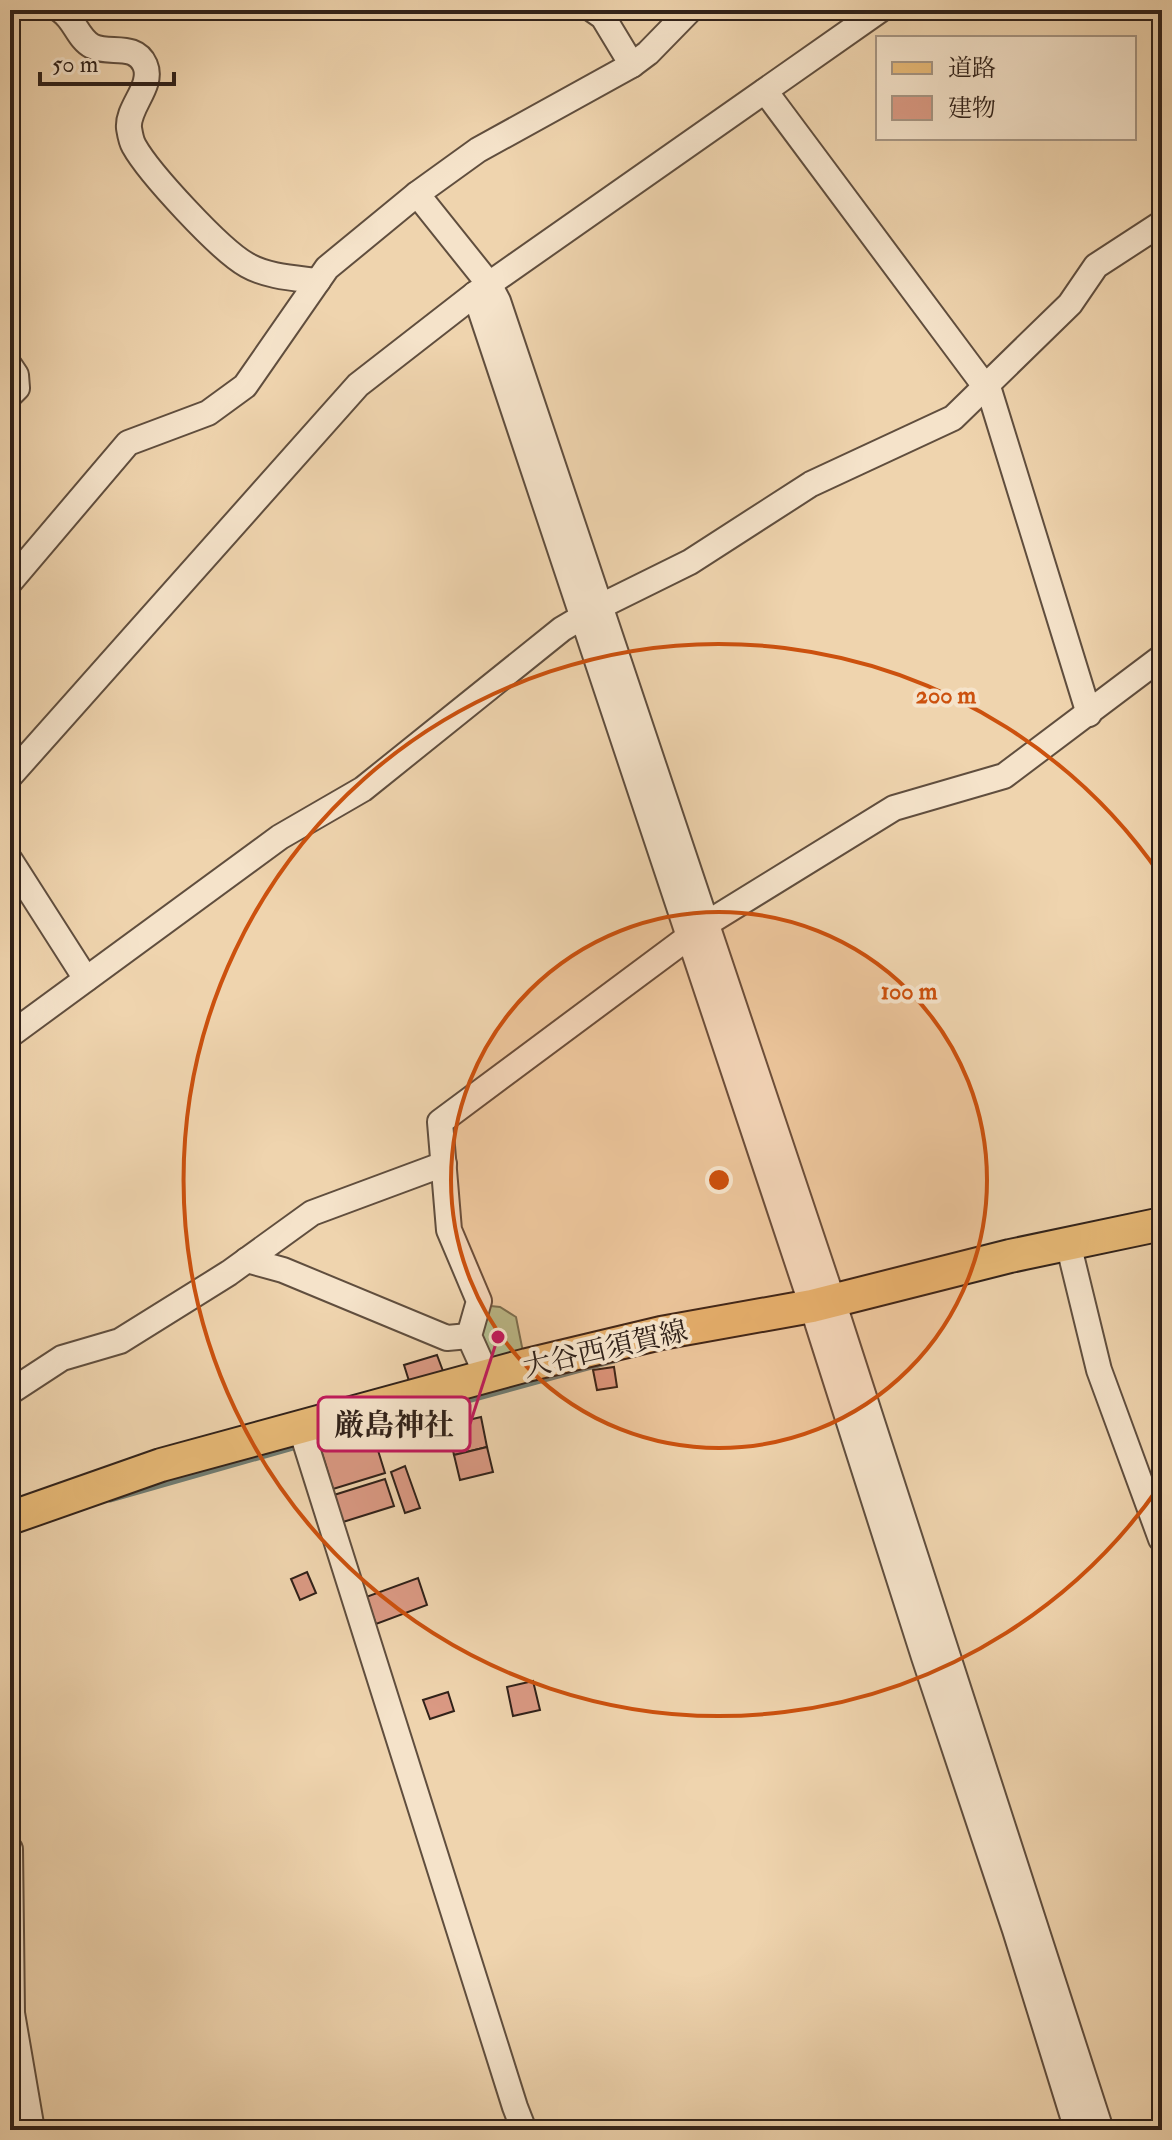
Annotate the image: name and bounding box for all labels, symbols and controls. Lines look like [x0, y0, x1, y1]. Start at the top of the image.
scale bar [40, 36, 174, 86]
legend [876, 36, 1136, 140]
text: 50 m [52, 49, 99, 80]
text: 道路 [948, 53, 996, 84]
text: 建物 [948, 93, 996, 124]
text: 200 m [916, 680, 977, 711]
text: 100 m [881, 976, 938, 1007]
centre of rings [705, 1166, 733, 1194]
street label: 大谷西須賀線 [520, 1314, 691, 1385]
callout: 厳島神社 [318, 1397, 470, 1451]
text: 厳島神社 [334, 1407, 454, 1444]

